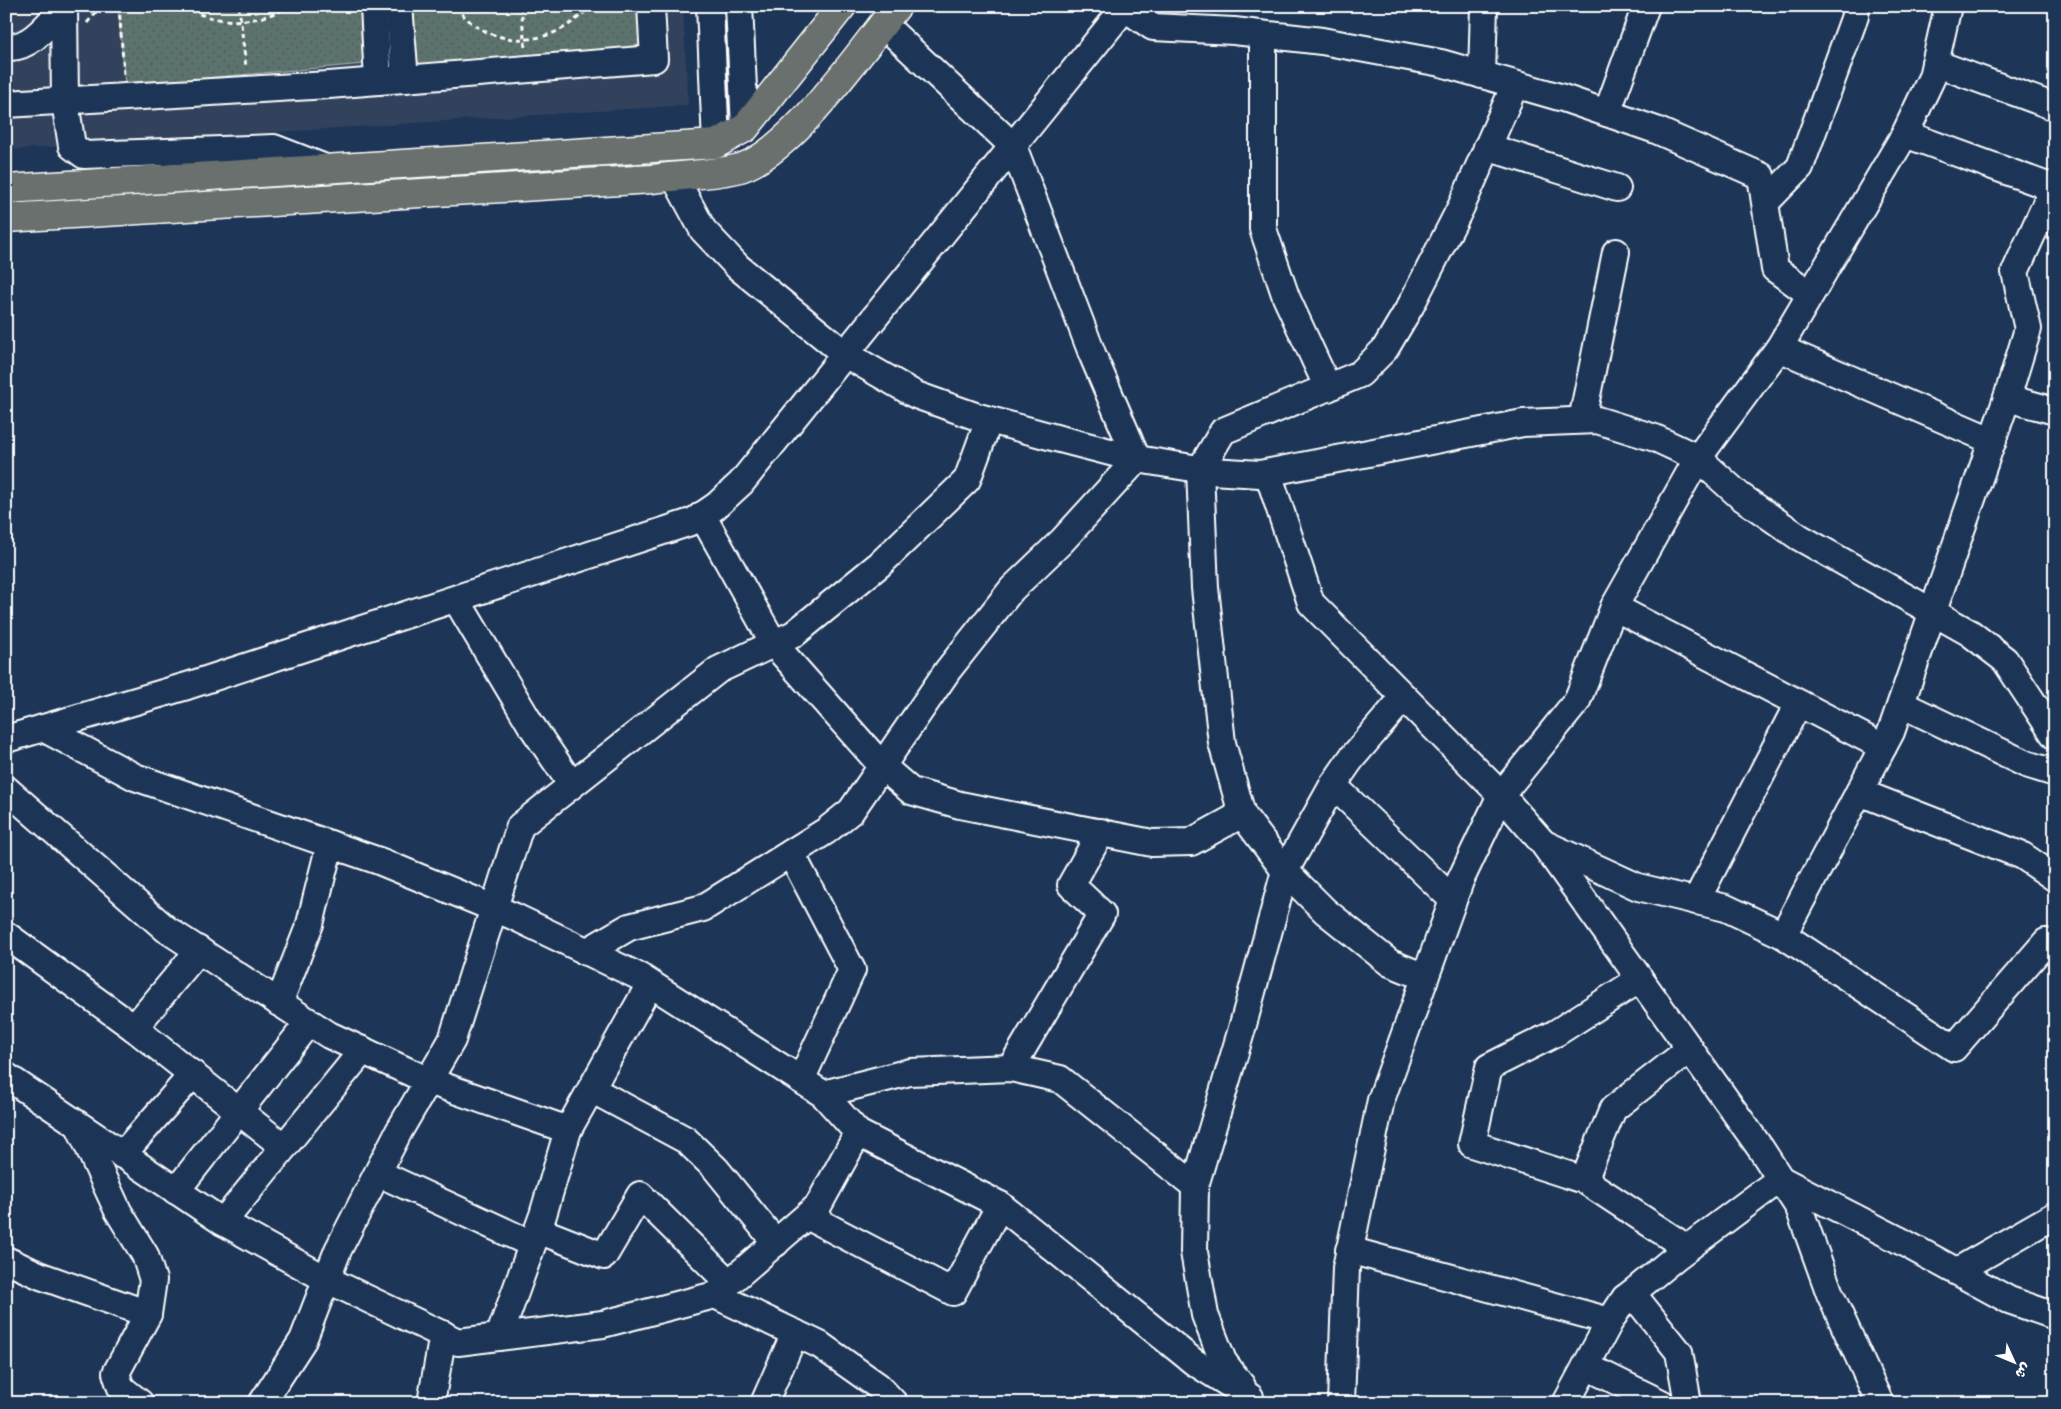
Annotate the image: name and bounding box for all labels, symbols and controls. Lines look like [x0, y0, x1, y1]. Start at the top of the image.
north arrow [1988, 1336, 2038, 1386]
text: ش [2012, 1359, 2036, 1384]

